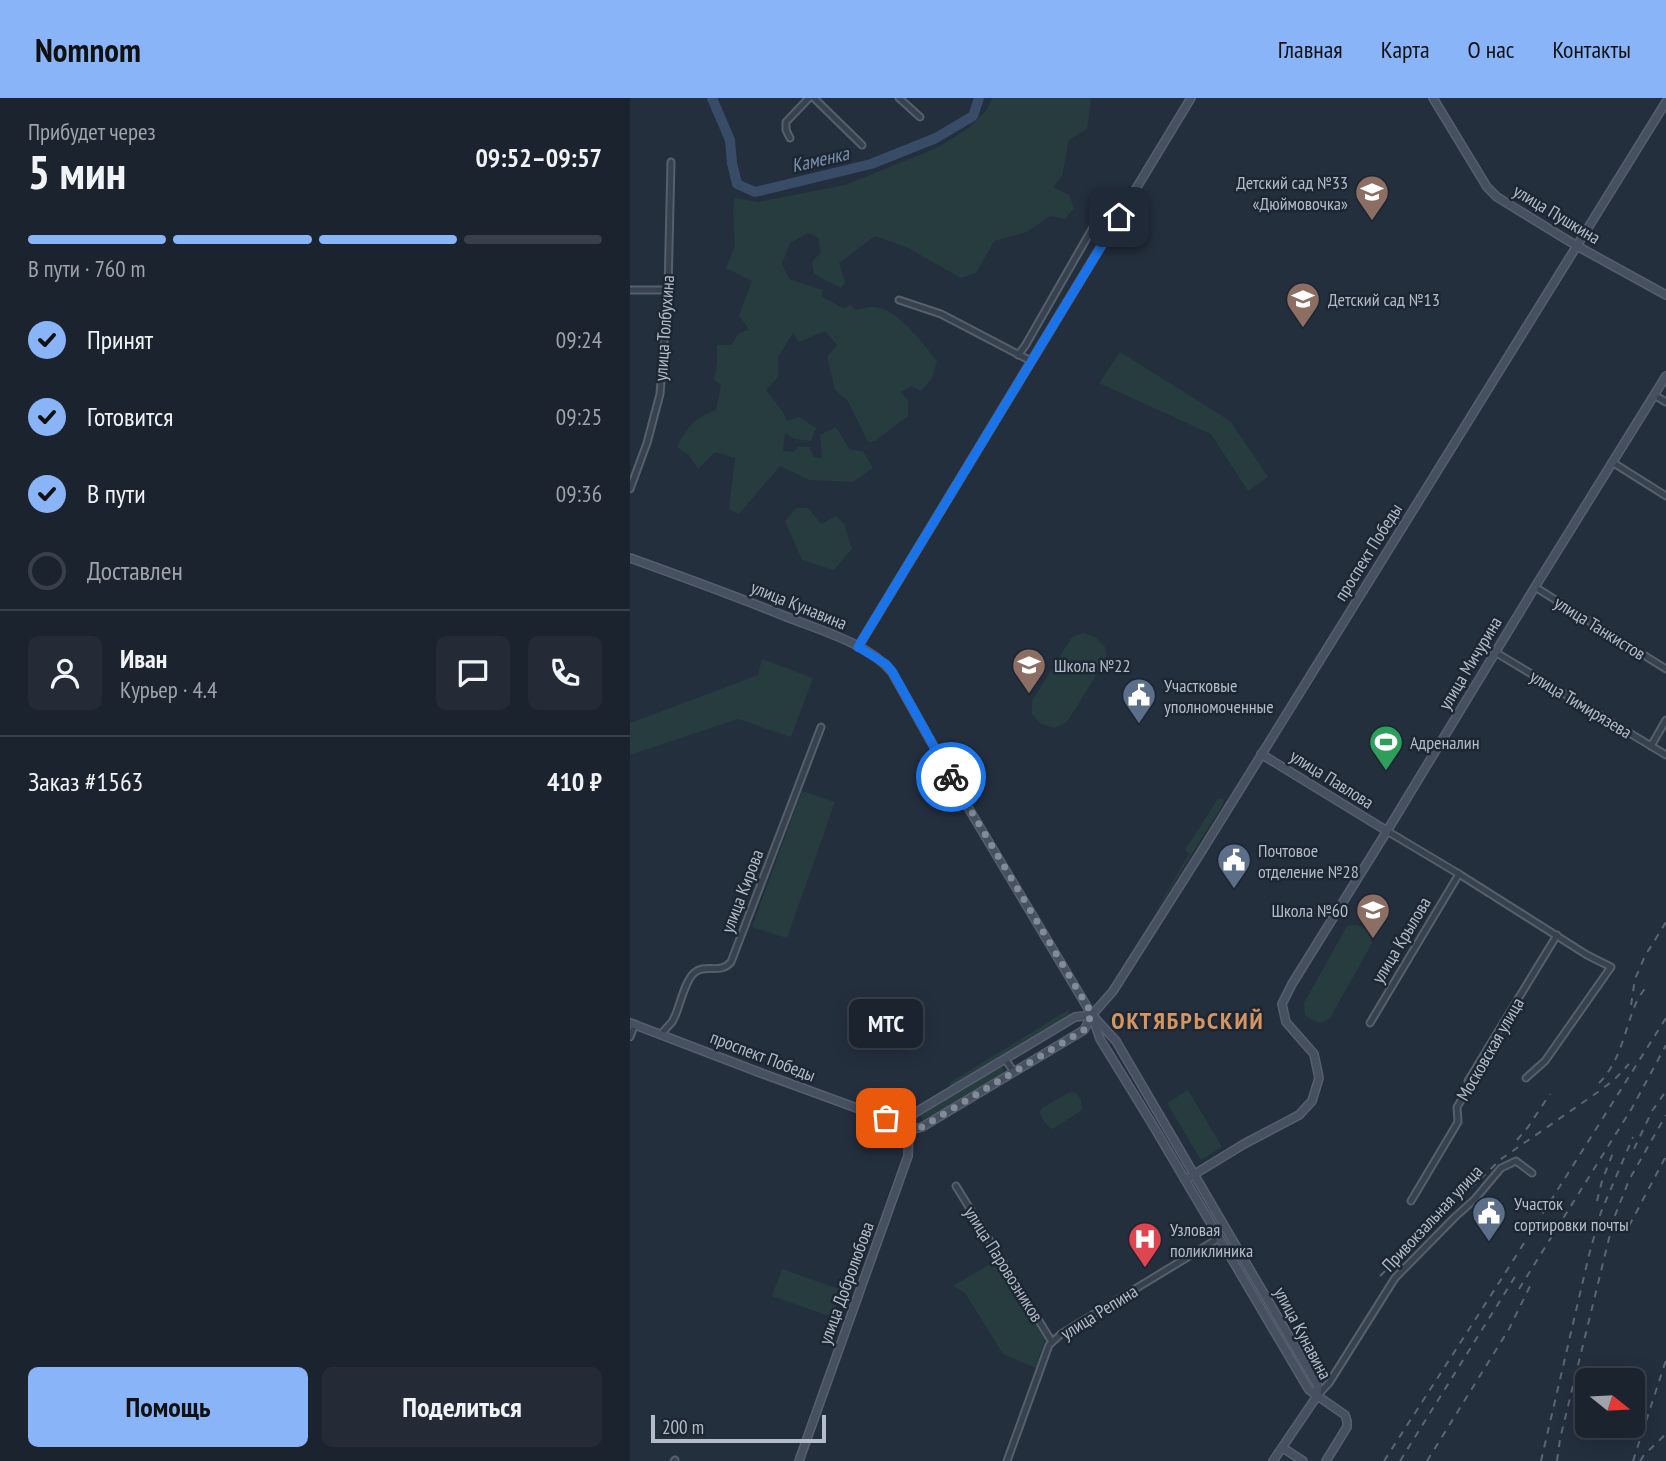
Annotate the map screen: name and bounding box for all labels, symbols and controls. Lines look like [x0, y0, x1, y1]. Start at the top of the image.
text: Nomnom [35, 28, 141, 71]
text: Главная [1278, 34, 1343, 65]
text: Карта [1381, 34, 1430, 65]
text: О нас [1468, 34, 1514, 65]
text: Контакты [1552, 34, 1631, 65]
text: Прибудет через [28, 117, 156, 146]
water label: Каменка [789, 140, 852, 177]
text: 09:52–09:57 [475, 141, 602, 174]
text: 5 мин [28, 142, 126, 202]
place label: Детский сад №33 «Дюймовочка» [1236, 171, 1348, 215]
school or university icon: Детский сад №33 «Дюймовочка» [1353, 173, 1391, 222]
street label: улица Пушкина [1509, 179, 1605, 249]
pin [1089, 187, 1149, 247]
icon: home [1100, 198, 1138, 236]
text: В пути · 760 m [28, 254, 145, 283]
street label: улица Толбухина [649, 274, 679, 382]
school or university icon: Детский сад №13 [1284, 280, 1322, 329]
place label: Детский сад №13 [1328, 288, 1440, 311]
icon: check [28, 321, 66, 359]
text: Принят [87, 323, 153, 356]
text: 09:24 [556, 325, 602, 354]
icon: check [28, 398, 66, 436]
text: Готовится [87, 400, 173, 433]
text: 09:25 [556, 402, 602, 431]
icon: check [28, 475, 66, 513]
text: В пути [87, 477, 146, 510]
text: 09:36 [556, 479, 602, 508]
street label: проспект Победы [1329, 499, 1407, 605]
text: Доставлен [87, 554, 183, 587]
street label: улица Кунавина [748, 575, 850, 635]
street label: улица Танкистов [1550, 591, 1650, 665]
street label: улица Мичурина [1433, 612, 1507, 714]
button: person [28, 636, 102, 710]
button: chat [436, 636, 510, 710]
button: phone [528, 636, 602, 710]
text: Иван [120, 642, 167, 675]
school or university icon: Школа №22 [1010, 646, 1048, 695]
place label: Школа №22 [1054, 654, 1131, 677]
street label: улица Тимирязева [1526, 665, 1636, 743]
place label: Участковые уполномоченные [1164, 674, 1274, 718]
text: Курьер · 4.4 [120, 675, 217, 704]
public building icon: Участковые уполномоченные [1120, 676, 1158, 725]
sports icon: Адреналин [1367, 723, 1405, 772]
place label: Адреналин [1410, 731, 1480, 754]
courier [916, 742, 986, 812]
street label: улица Павлова [1286, 744, 1378, 814]
icon: bike [932, 758, 970, 796]
text: Заказ #1563 [28, 765, 143, 798]
text: 410 ₽ [547, 765, 602, 798]
place label: Почтовое отделение №28 [1258, 839, 1359, 883]
public building icon: Почтовое отделение №28 [1215, 841, 1253, 890]
street label: улица Кирова [716, 846, 768, 936]
school or university icon: Школа №60 [1354, 891, 1392, 940]
street label: улица Крылова [1366, 893, 1436, 987]
place label: Школа №60 [1271, 899, 1348, 922]
street label: Московская улица [1451, 993, 1529, 1105]
callout: МТС [849, 999, 923, 1048]
district label: ОКТЯБРЬСКИЙ [1111, 1005, 1265, 1036]
text: МТС [868, 1009, 904, 1038]
street label: проспект Победы [707, 1025, 819, 1087]
pin [856, 1088, 916, 1148]
icon: bag [867, 1099, 905, 1137]
street label: Привокзальная улица [1377, 1160, 1487, 1276]
place label: Участок сортировки почты [1514, 1192, 1629, 1236]
public building icon: Участок сортировки почты [1470, 1194, 1508, 1243]
street label: улица Паровозников [959, 1202, 1049, 1326]
place label: Узловая поликлиника [1170, 1218, 1253, 1262]
street label: улица Добролюбова [813, 1219, 879, 1347]
hospital icon: Узловая поликлиника [1126, 1220, 1164, 1269]
street label: улица Репина [1056, 1279, 1142, 1345]
street label: улица Кунавина [1269, 1283, 1337, 1383]
button: Помощь [28, 1367, 308, 1447]
button: Поделиться [322, 1367, 602, 1447]
north arrow [1575, 1368, 1645, 1438]
map controls [1575, 1368, 1645, 1438]
scale bar [651, 1412, 826, 1444]
text: 200 m [662, 1415, 704, 1439]

